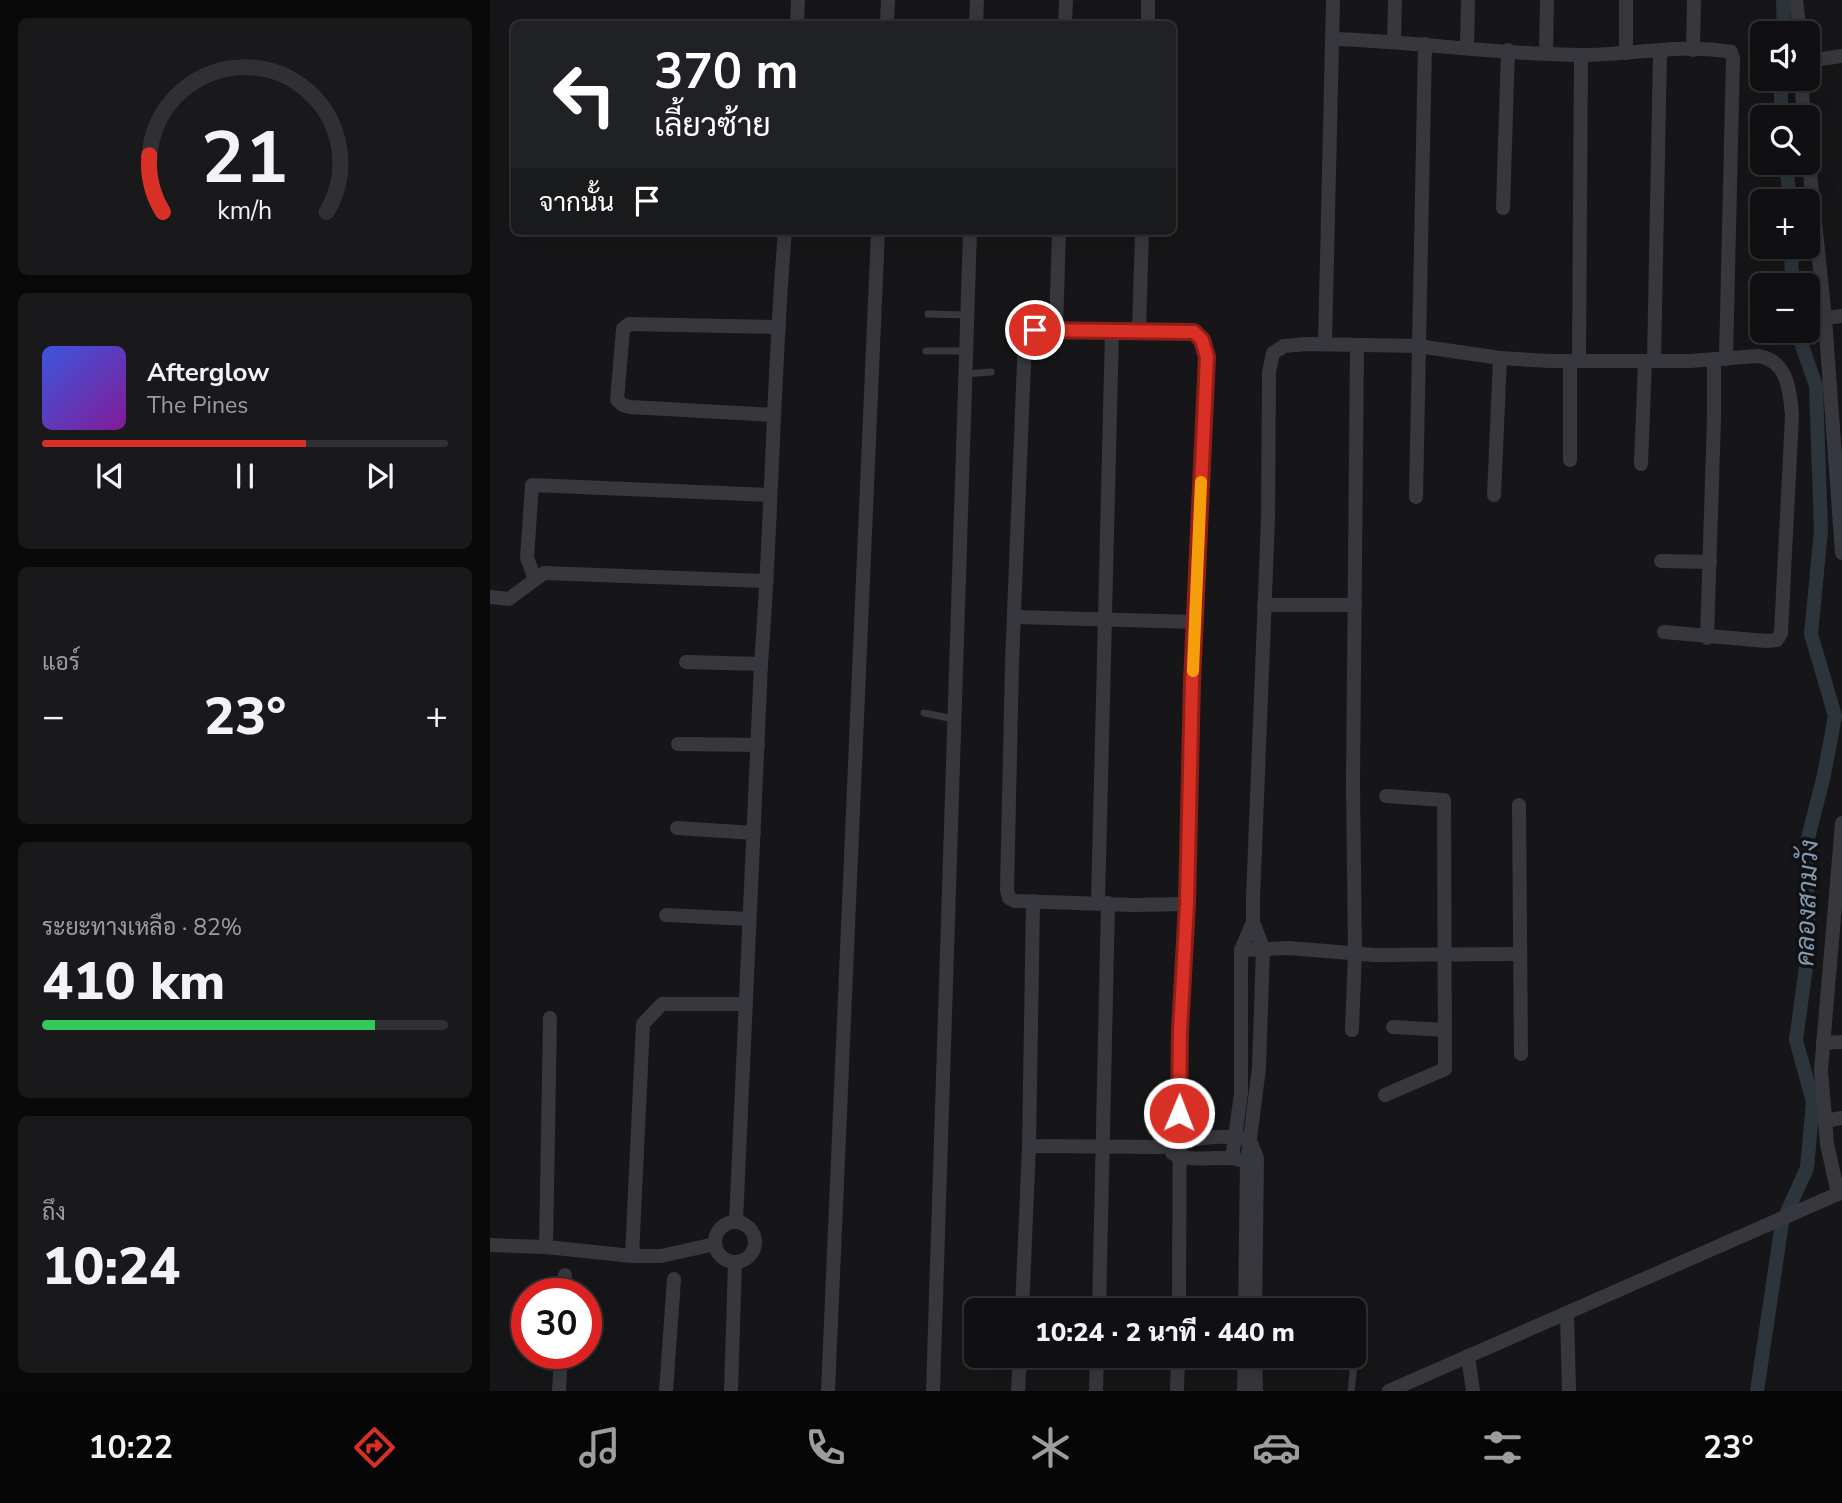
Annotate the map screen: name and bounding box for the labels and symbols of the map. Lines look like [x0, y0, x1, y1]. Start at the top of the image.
pin [1005, 300, 1065, 360]
water label: คลองสามวัง [1787, 839, 1827, 967]
position arrow [1142, 1076, 1216, 1150]
speed limit sign: 30 [511, 1278, 602, 1369]

